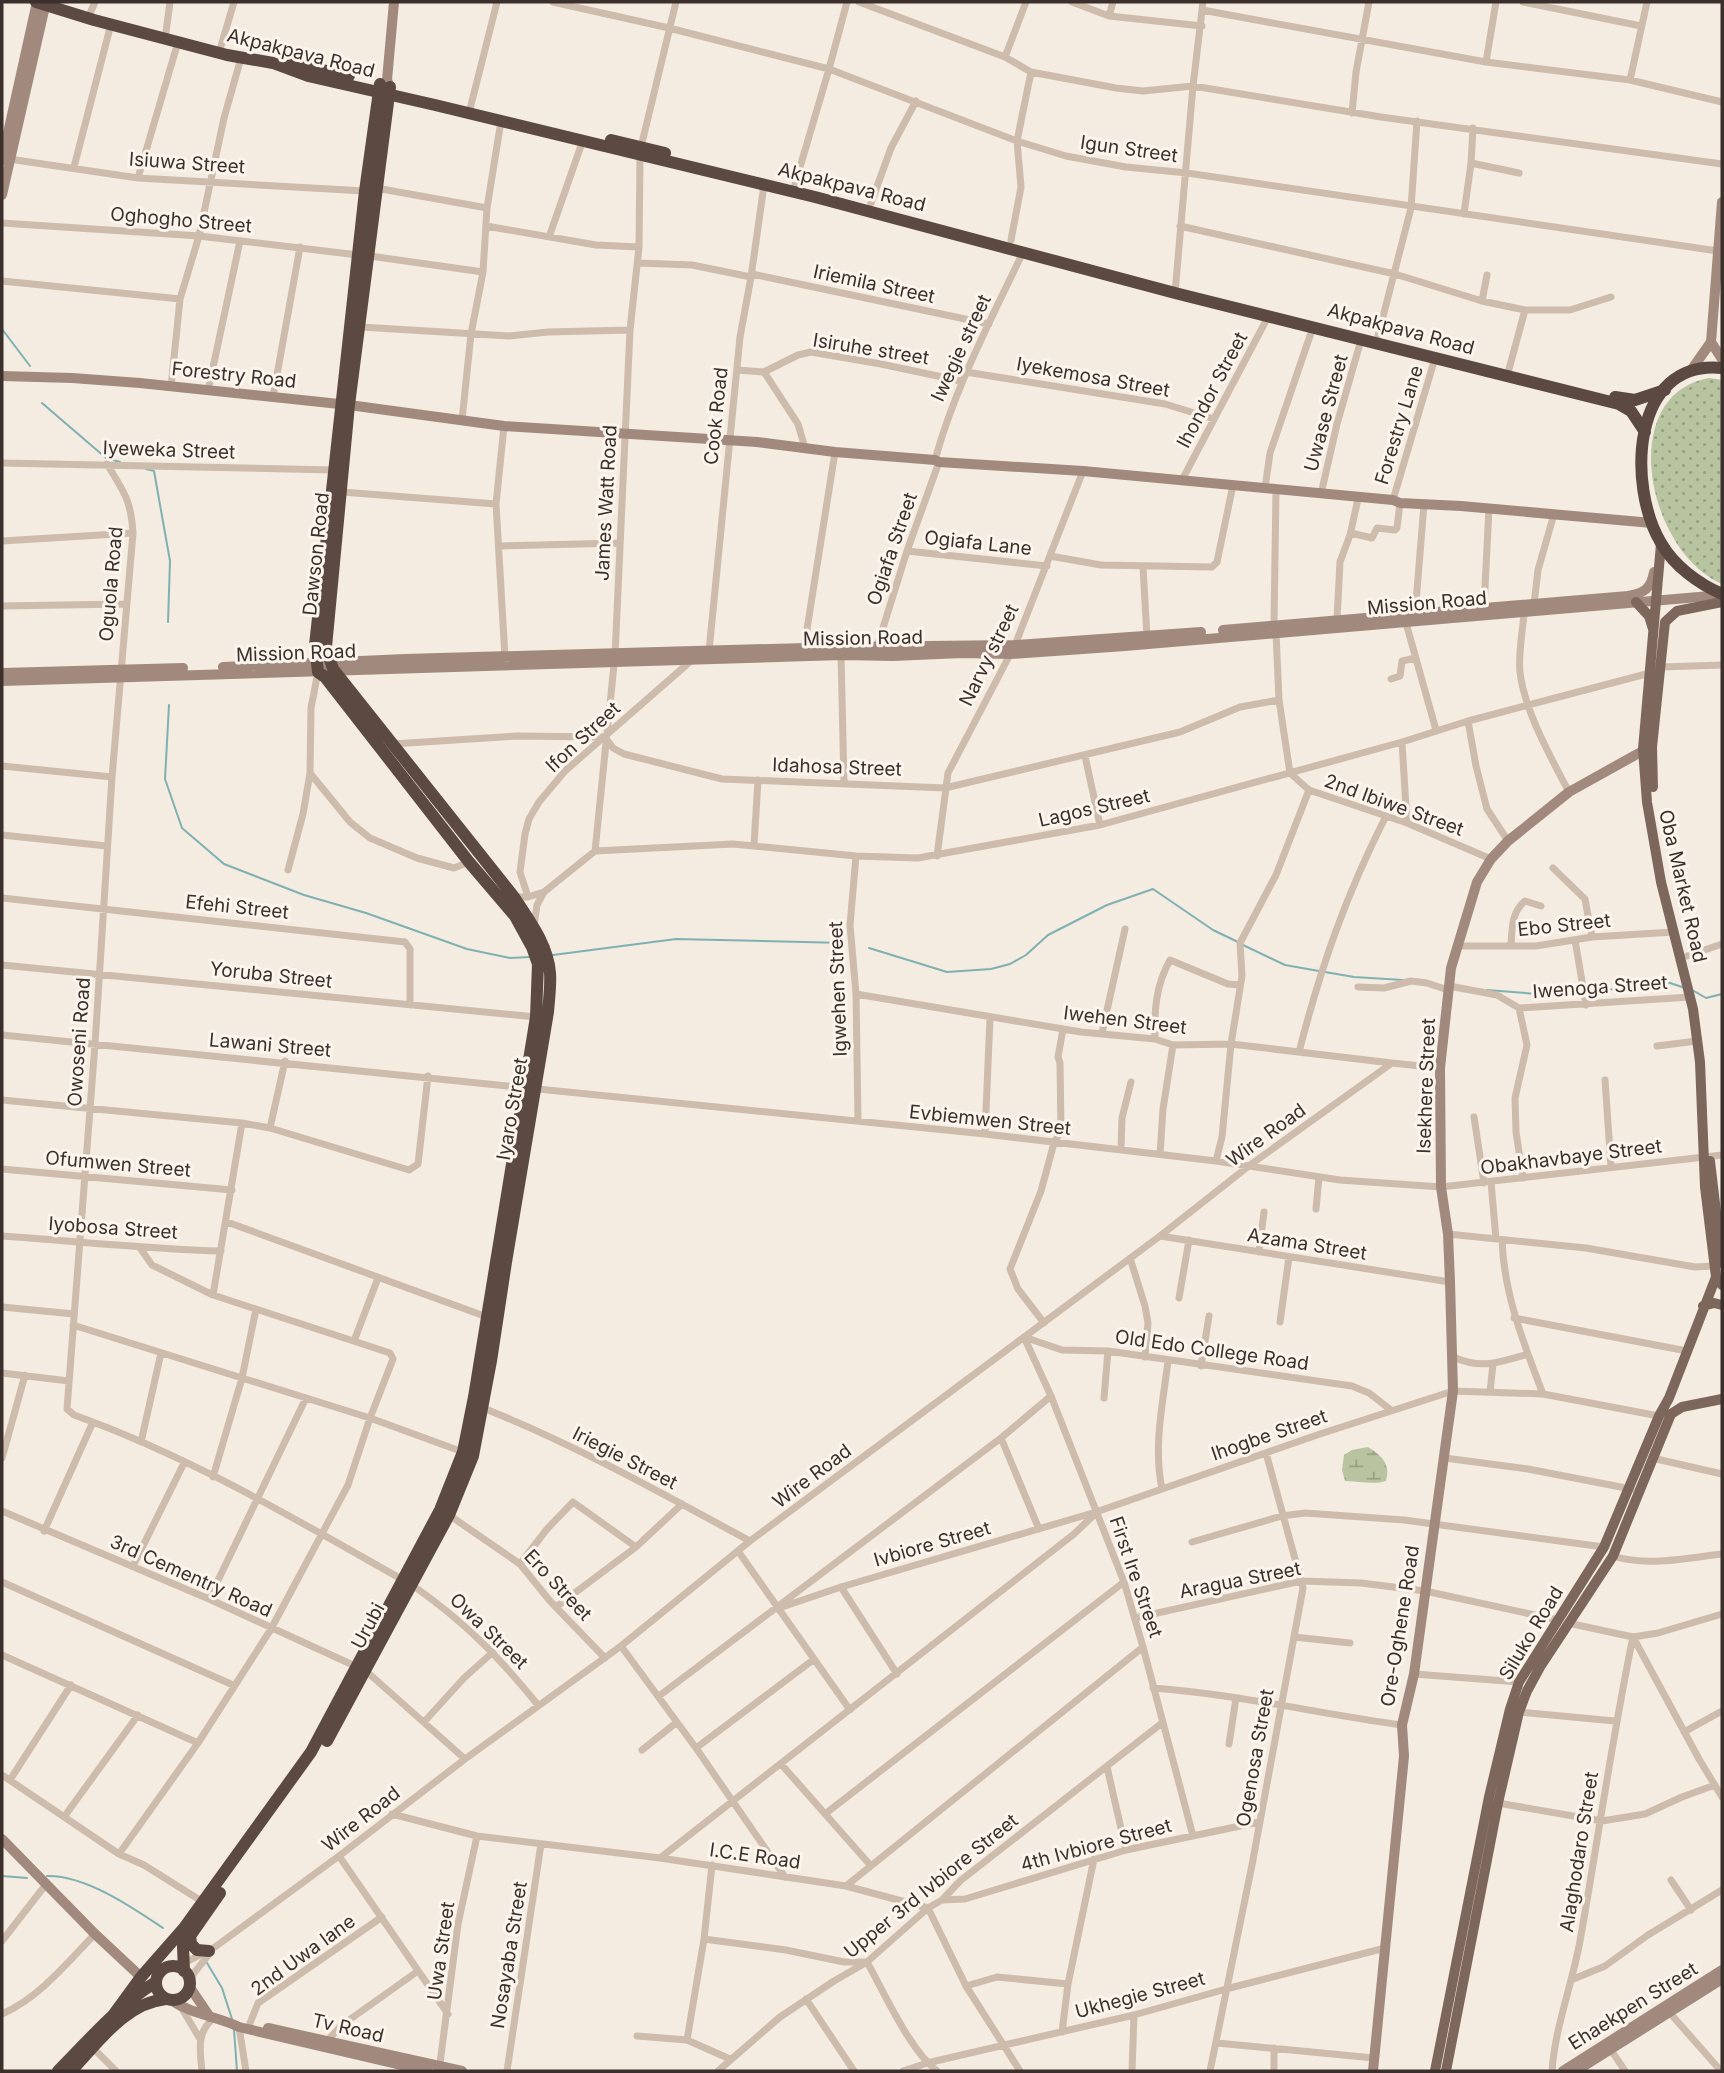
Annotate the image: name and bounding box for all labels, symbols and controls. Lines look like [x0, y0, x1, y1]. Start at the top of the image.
street label: Akpakpava Road [225, 24, 377, 82]
street label: Igun Street [1079, 131, 1179, 167]
street label: Isiuwa Street [128, 147, 246, 179]
street label: Akpakpava Road [776, 158, 928, 216]
street label: Oghogho Street [109, 202, 253, 238]
street label: Iriemila Street [811, 260, 937, 308]
street label: Iwegie street [926, 291, 996, 405]
street label: Akpakpava Road [1325, 298, 1477, 360]
street label: Isiruhe street [811, 328, 931, 370]
street label: Ihondor Street [1172, 328, 1252, 452]
street label: Iyekemosa Street [1015, 352, 1171, 402]
street label: Uwase Street [1299, 352, 1353, 474]
street label: Forestry Road [170, 357, 298, 393]
street label: Forestry Lane [1370, 363, 1428, 487]
street label: Cook Road [699, 366, 733, 466]
street label: James Watt Road [590, 424, 622, 582]
street label: Iyeweka Street [102, 436, 236, 464]
street label: Ogiafa Street [862, 490, 922, 608]
street label: Dawson Road [298, 491, 334, 617]
street label: Oguola Road [95, 526, 127, 642]
street label: Ogiafa Lane [923, 526, 1033, 560]
street label: Mission Road [1366, 586, 1488, 620]
street label: Narvy street [954, 600, 1024, 710]
street label: Mission Road [803, 625, 923, 651]
street label: Mission Road [236, 639, 356, 667]
street label: Ifon Street [541, 697, 625, 777]
street label: Idahosa Street [772, 753, 902, 781]
street label: 2nd Ibiwe Street [1321, 769, 1467, 841]
street label: Lagos Street [1036, 784, 1152, 832]
street label: Oba Market Road [1654, 807, 1712, 965]
street label: Efehi Street [184, 890, 290, 924]
street label: Ebo Street [1516, 909, 1612, 941]
street label: Igwehen Street [824, 921, 852, 1057]
street label: Yoruba Street [209, 957, 333, 993]
street label: Iwenoga Street [1532, 971, 1668, 1003]
street label: Owoseni Road [63, 977, 95, 1107]
street label: Iwehen Street [1062, 1001, 1188, 1039]
street label: Isekhere Street [1412, 1018, 1440, 1154]
street label: Lawani Street [208, 1028, 332, 1062]
street label: Iyaro Street [492, 1056, 532, 1162]
street label: Wire Road [1222, 1099, 1310, 1171]
street label: Evbiemwen Street [908, 1100, 1072, 1140]
street label: Obakhavbaye Street [1479, 1134, 1663, 1180]
street label: Ofumwen Street [44, 1146, 192, 1182]
street label: Iyobosa Street [48, 1212, 178, 1244]
street label: Azama Street [1246, 1223, 1368, 1265]
street label: Old Edo College Road [1114, 1325, 1310, 1375]
street label: Ihogbe Street [1208, 1404, 1330, 1466]
street label: Iriegie Street [569, 1422, 681, 1494]
street label: Wire Road [768, 1439, 856, 1513]
street label: First Ire Street [1105, 1513, 1167, 1641]
street label: Ivbiore Street [871, 1516, 993, 1572]
street label: 3rd Cementry Road [106, 1530, 276, 1622]
street label: Ore-Oghene Road [1376, 1544, 1424, 1708]
street label: Ero Street [519, 1545, 597, 1625]
street label: Aragua Street [1177, 1557, 1303, 1603]
street label: Siluko Road [1494, 1582, 1568, 1684]
street label: Owa Street [445, 1588, 533, 1674]
street label: Urubi [346, 1599, 390, 1653]
street label: Ogenosa Street [1232, 1687, 1278, 1829]
street label: Alaghodaro Street [1555, 1770, 1603, 1934]
street label: Wire Road [318, 1781, 404, 1857]
street label: Upper 3rd Ivbiore Street [839, 1809, 1023, 1963]
street label: 4th Ivbiore Street [1018, 1814, 1174, 1876]
street label: I.C.E Road [708, 1838, 802, 1874]
street label: Nosayaba Street [486, 1880, 532, 2030]
street label: Uwa Street [423, 1900, 459, 2002]
street label: 2nd Uwa lane [246, 1910, 360, 2000]
street label: Ehaekpen Street [1564, 1957, 1702, 2055]
street label: Ukhegie Street [1073, 1967, 1207, 2023]
street label: Tv Road [310, 2009, 386, 2047]

